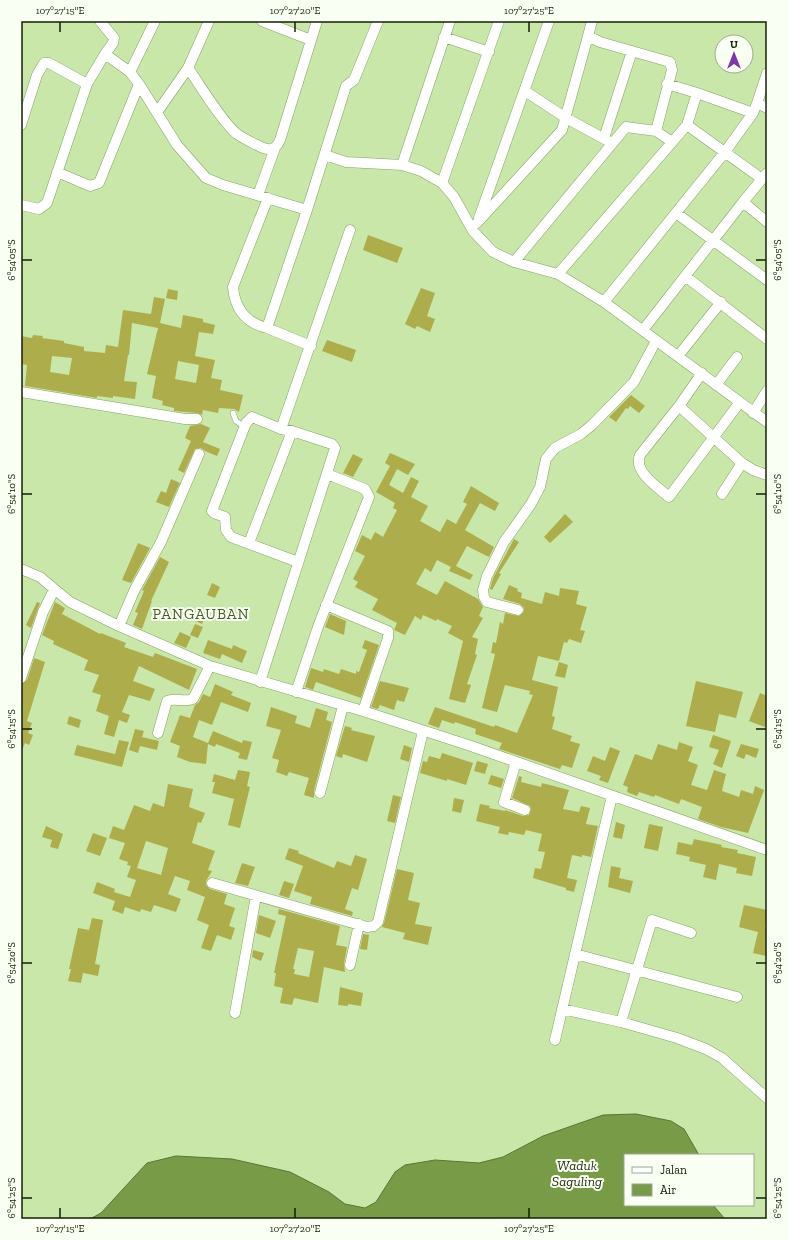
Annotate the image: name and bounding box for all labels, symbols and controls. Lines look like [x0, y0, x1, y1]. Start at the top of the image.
text: 107°27'15"E [36, 5, 84, 17]
text: 107°27'20"E [270, 5, 320, 17]
text: 107°27'25"E [504, 5, 554, 17]
north arrow [714, 34, 754, 74]
text: U [730, 38, 738, 51]
text: 6°54'05"S [6, 239, 18, 281]
text: 6°54'05"S [772, 239, 784, 281]
text: 6°54'10"S [6, 474, 18, 514]
text: 6°54'10"S [772, 474, 784, 514]
district label: PANGAUBAN [152, 605, 250, 623]
text: 6°54'15"S [6, 709, 18, 749]
text: 6°54'15"S [772, 709, 784, 749]
text: 6°54'20"S [6, 942, 18, 984]
text: 6°54'20"S [772, 942, 784, 984]
legend [624, 1154, 754, 1206]
water label: Waduk Saguling [552, 1157, 603, 1190]
text: Jalan [660, 1163, 687, 1177]
text: 6°54'25"S [6, 1178, 18, 1218]
text: 6°54'25"S [772, 1178, 784, 1218]
text: Air [660, 1183, 676, 1197]
text: 107°27'15"E [36, 1223, 84, 1235]
text: 107°27'20"E [270, 1223, 320, 1235]
text: 107°27'25"E [504, 1223, 554, 1235]

